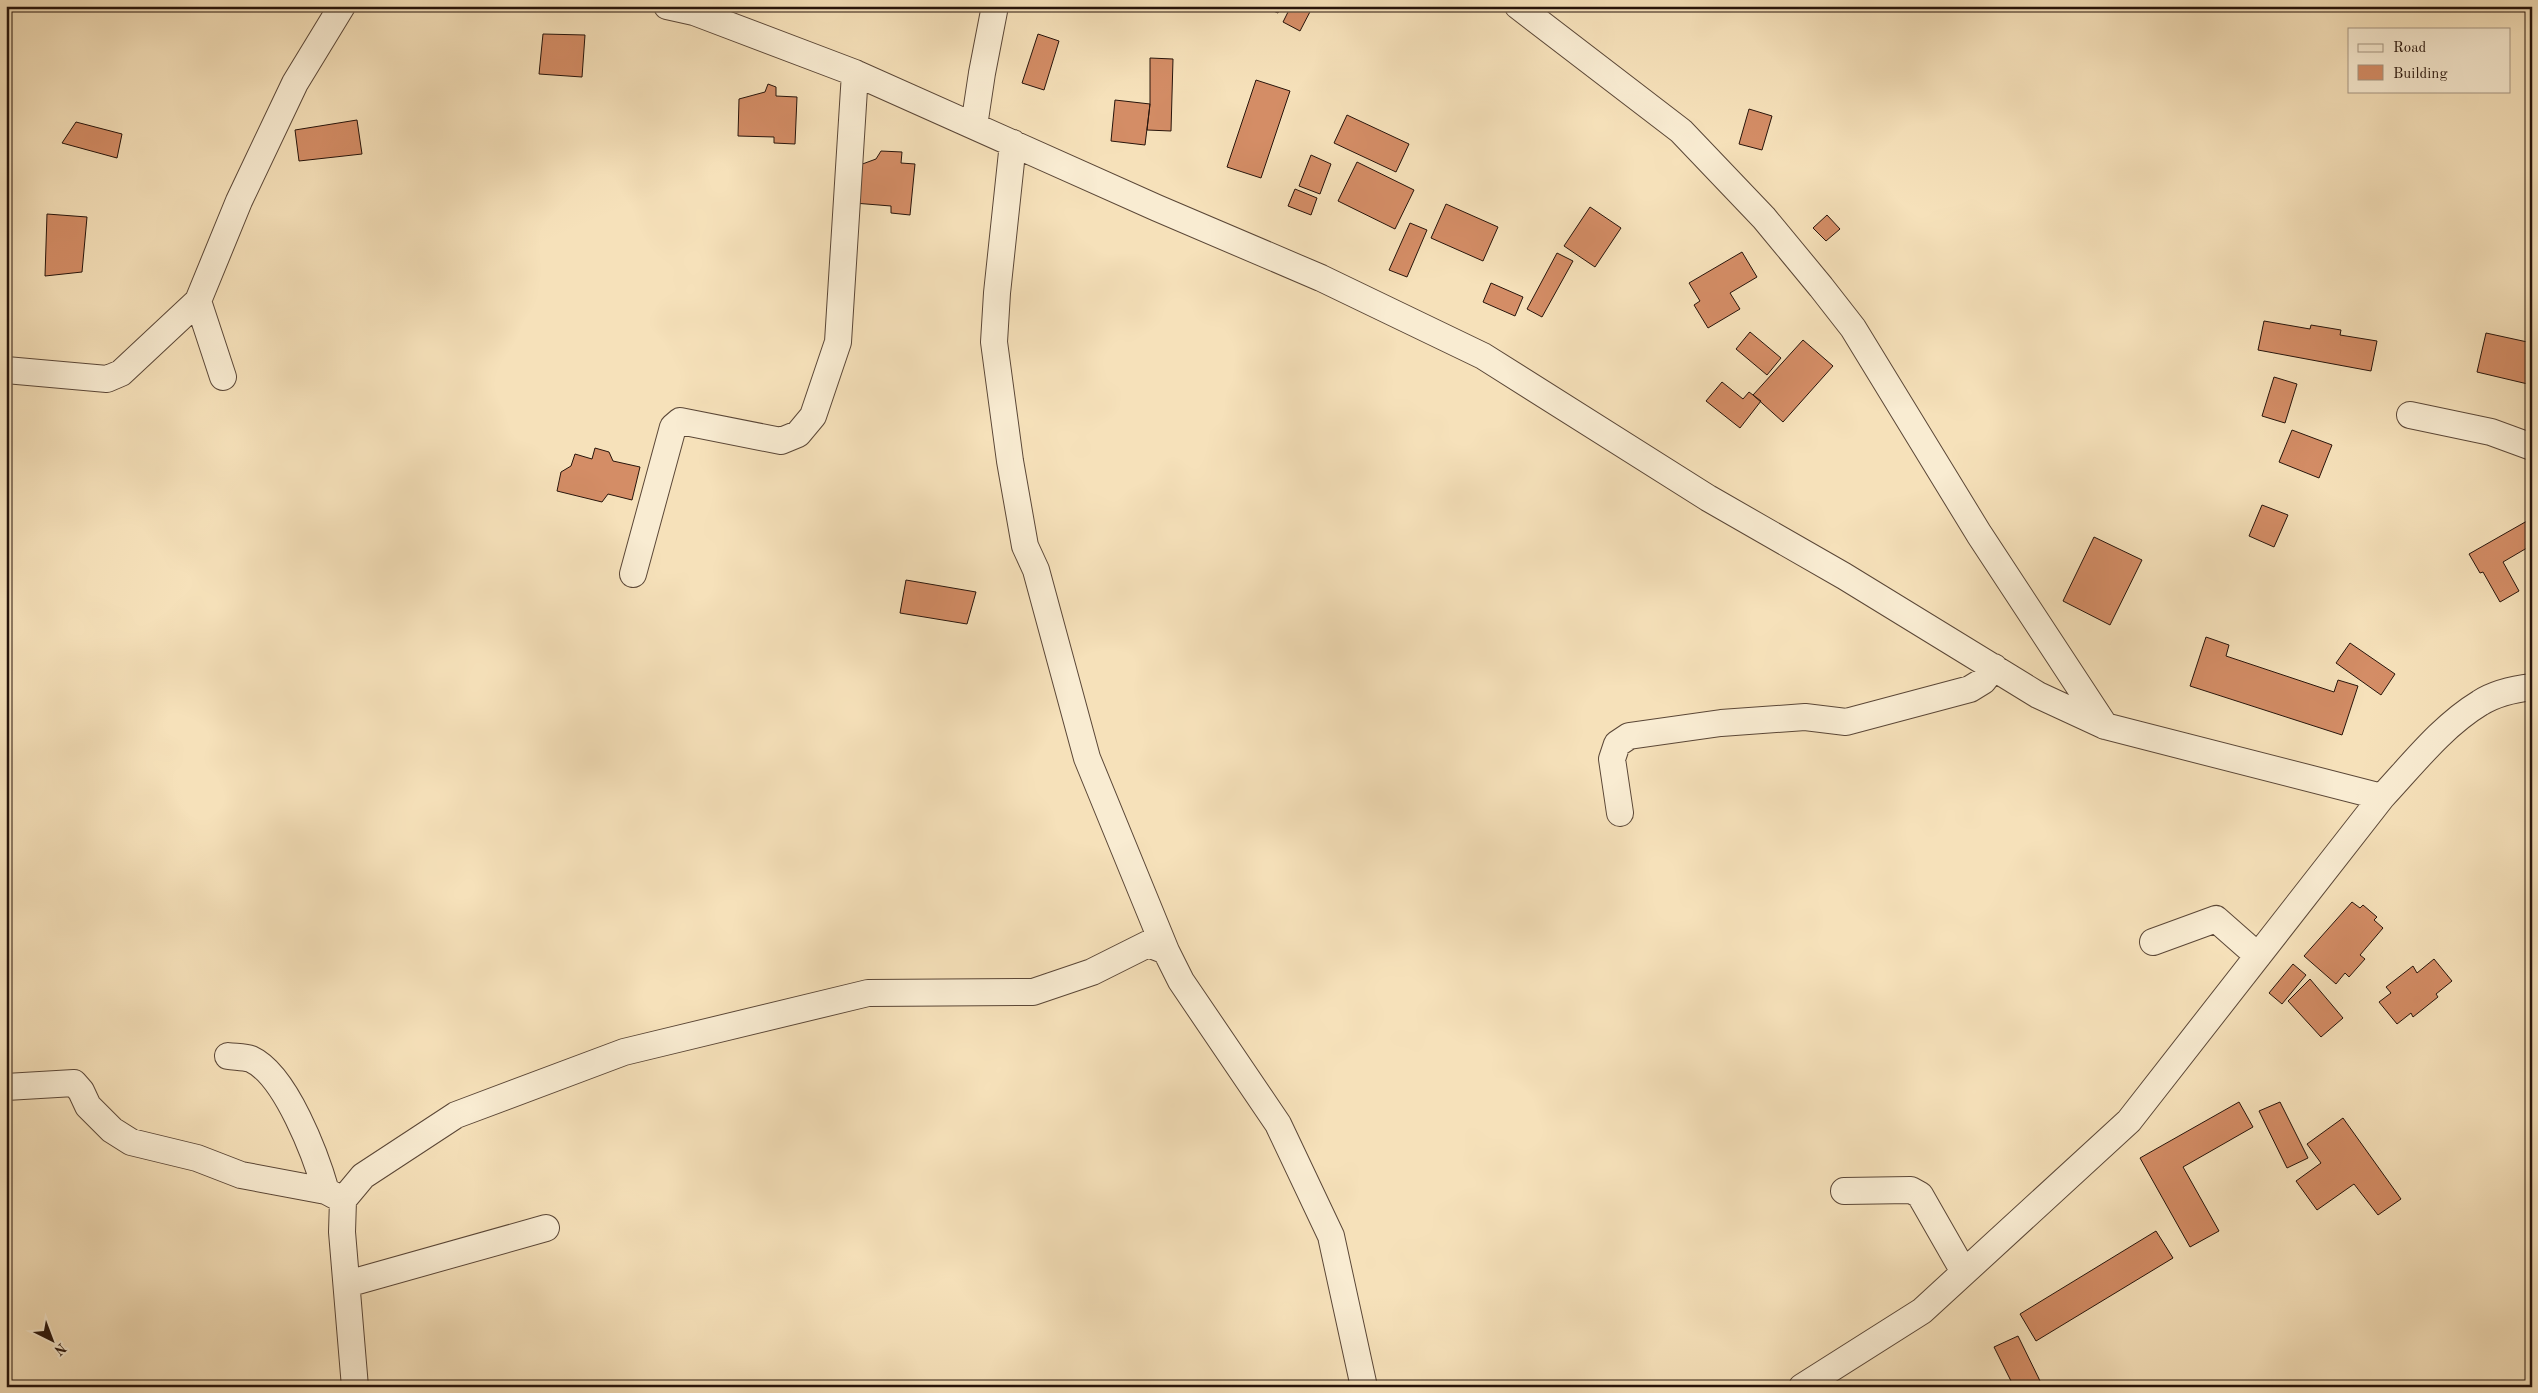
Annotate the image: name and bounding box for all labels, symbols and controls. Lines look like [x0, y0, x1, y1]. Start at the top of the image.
legend [2348, 28, 2510, 92]
text: Road [2393, 41, 2427, 56]
text: Building [2393, 67, 2448, 82]
north arrow [28, 1316, 78, 1366]
text: N [51, 1340, 69, 1358]

